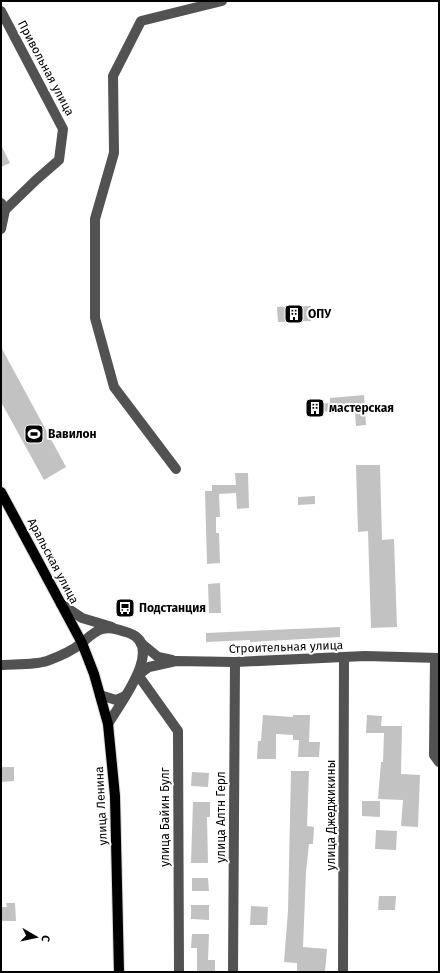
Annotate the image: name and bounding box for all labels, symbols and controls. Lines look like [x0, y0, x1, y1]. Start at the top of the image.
street label: Привольная улица [15, 18, 77, 118]
building icon: ОПУ [283, 303, 305, 325]
place label: ОПУ [308, 307, 332, 321]
building icon: мастерская [304, 397, 326, 419]
place label: мастерская [329, 401, 394, 415]
sports icon: Вавилон [23, 423, 45, 445]
place label: Вавилон [48, 427, 97, 441]
street label: Аральская улица [25, 516, 81, 606]
bus stop icon: Подстанция [114, 597, 136, 619]
place label: Подстанция [139, 601, 206, 615]
street label: Строительная улица [229, 638, 343, 656]
street label: улица Джеджикины [324, 760, 338, 870]
street label: улица Ленина [92, 766, 110, 846]
street label: улица Байин Булг [158, 766, 172, 867]
street label: улица Алтн Герл [214, 771, 228, 863]
north arrow [16, 917, 56, 957]
text: С [38, 934, 52, 943]

